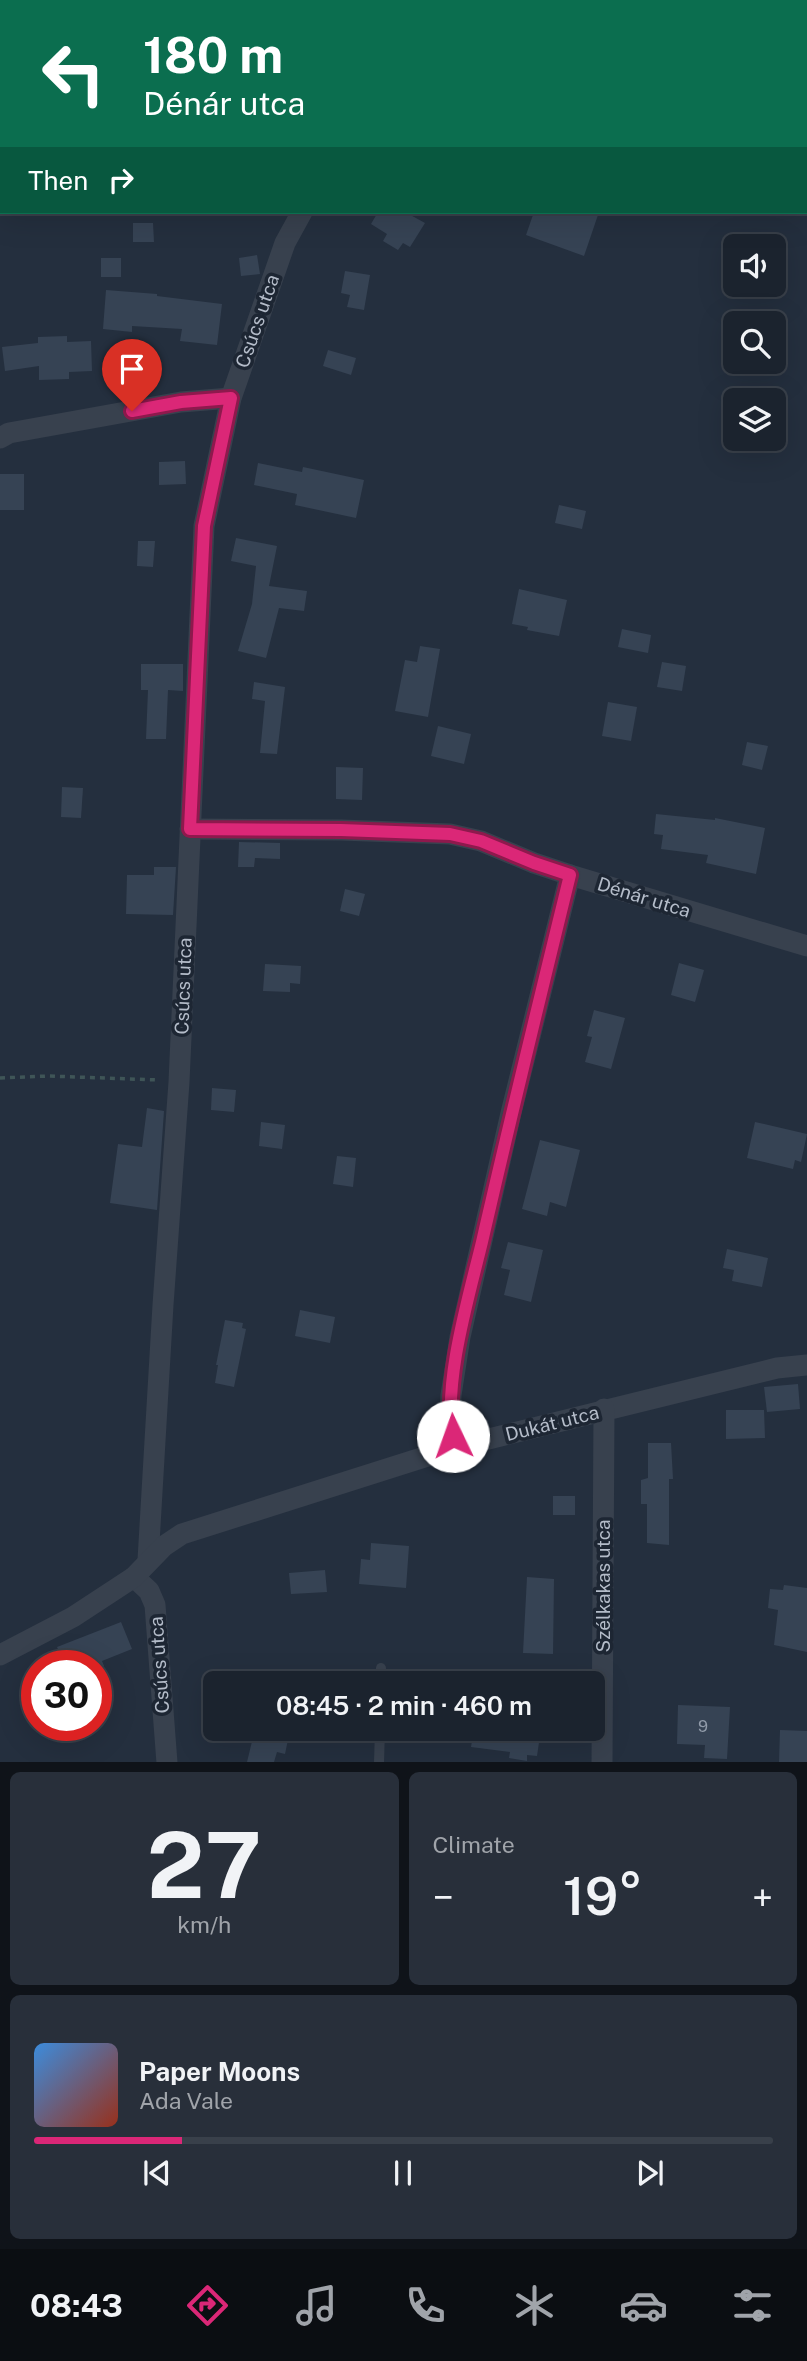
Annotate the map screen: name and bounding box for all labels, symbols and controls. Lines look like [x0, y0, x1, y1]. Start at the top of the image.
text: 180 m [143, 26, 283, 84]
icon: left [28, 28, 119, 119]
text: Dénár utca [143, 85, 305, 122]
icon: right [102, 161, 140, 199]
text: Then [28, 165, 88, 196]
map controls [723, 234, 786, 451]
button: sound [723, 234, 786, 297]
street label: Csúcs utca [231, 272, 283, 370]
button: search [723, 311, 786, 374]
pin [102, 339, 162, 411]
icon: arrive [113, 350, 151, 388]
button: layers [723, 388, 786, 451]
street label: Dénár utca [595, 872, 693, 922]
street label: Csúcs utca [170, 937, 196, 1035]
position arrow [416, 1399, 490, 1473]
street label: Dukát utca [503, 1401, 601, 1445]
street label: Szélkakas utca [592, 1520, 614, 1652]
street label: Csúcs utca [145, 1616, 173, 1714]
speed limit sign: 30 [21, 1650, 112, 1741]
text: 08:45 · 2 min · 460 m [276, 1690, 532, 1721]
house number: 9 [698, 1717, 708, 1736]
text: 27 [147, 1812, 262, 1918]
text: Climate [433, 1831, 515, 1858]
text: 19° [563, 1866, 643, 1927]
text: − [433, 1875, 454, 1920]
text: + [752, 1875, 773, 1920]
text: km/h [177, 1911, 231, 1938]
text: Paper Moons [139, 2056, 300, 2087]
text: Ada Vale [139, 2087, 233, 2114]
icon: previous [138, 2154, 176, 2192]
icon: pause [384, 2154, 422, 2192]
icon: next [631, 2154, 669, 2192]
icon: directions [183, 2281, 232, 2330]
icon: music [292, 2281, 341, 2330]
icon: phone [401, 2281, 450, 2330]
icon: climate [510, 2281, 559, 2330]
icon: car [619, 2281, 668, 2330]
icon: filters [728, 2281, 777, 2330]
text: 08:43 [30, 2287, 123, 2324]

